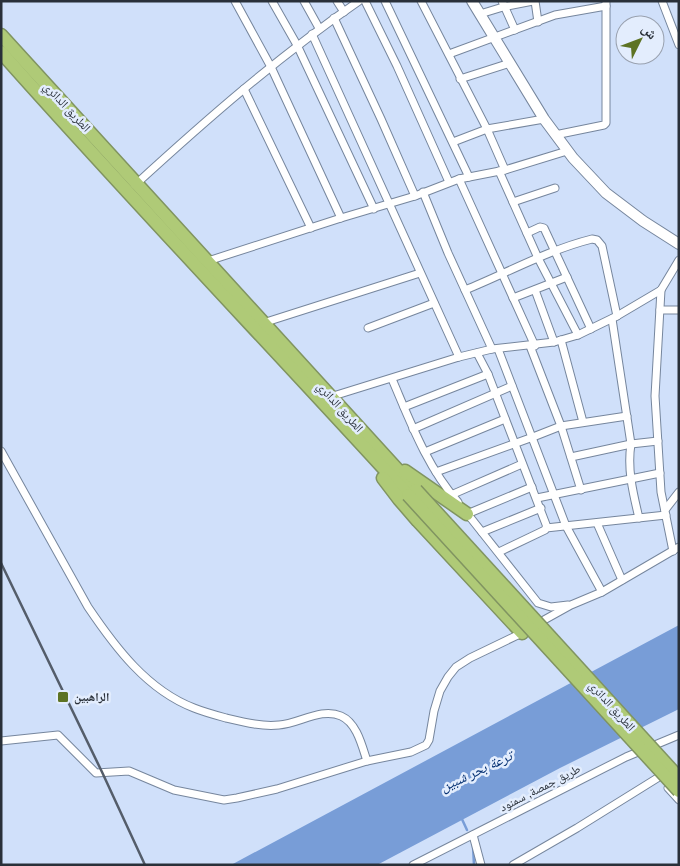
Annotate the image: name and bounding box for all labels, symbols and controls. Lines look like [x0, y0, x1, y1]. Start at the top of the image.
north arrow [615, 15, 665, 65]
text: ش [638, 20, 661, 43]
street label: الطريق الدائري [38, 79, 94, 137]
street label: الطريق الدائري [312, 379, 366, 437]
street label: الطريق الدائري [584, 678, 638, 736]
marker: الراهبين [56, 690, 70, 704]
place label: الراهبين [74, 690, 109, 705]
water label: ترعة بحر شبين [438, 746, 517, 795]
street label: طريق جمصة, سمنود [497, 762, 583, 815]

